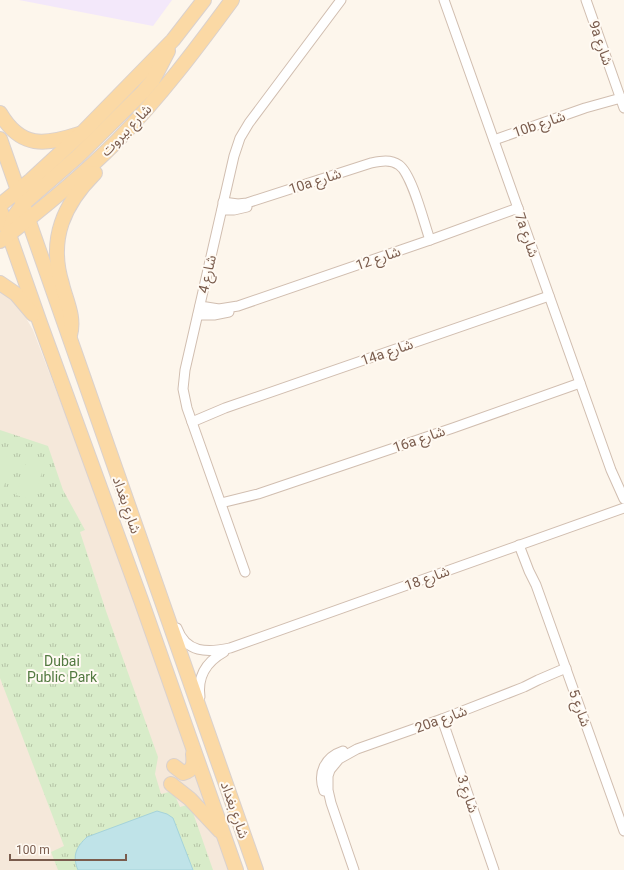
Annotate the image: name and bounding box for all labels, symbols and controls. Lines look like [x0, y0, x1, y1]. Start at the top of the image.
street label: 9a شارع [583, 19, 616, 68]
street label: شارع بيروت [98, 101, 157, 161]
street label: 10b شارع [511, 108, 568, 143]
street label: 10a شارع [287, 165, 344, 200]
street label: 7a شارع [509, 211, 542, 260]
street label: شارع 12 [353, 243, 404, 276]
street label: شارع 4 [195, 253, 222, 295]
street label: 14a شارع [359, 336, 416, 371]
street label: 16a شارع [391, 423, 448, 458]
street label: شارع بغداد [107, 474, 144, 537]
street label: شارع 18 [402, 563, 453, 596]
park label: Dubai Public Park [27, 653, 98, 685]
street label: شارع 5 [563, 687, 594, 730]
street label: 20a شارع [413, 702, 470, 739]
street label: شارع 3 [451, 773, 482, 816]
street label: شارع بغداد [215, 779, 252, 842]
scale bar [10, 836, 126, 862]
text: 100 m [16, 843, 50, 857]

